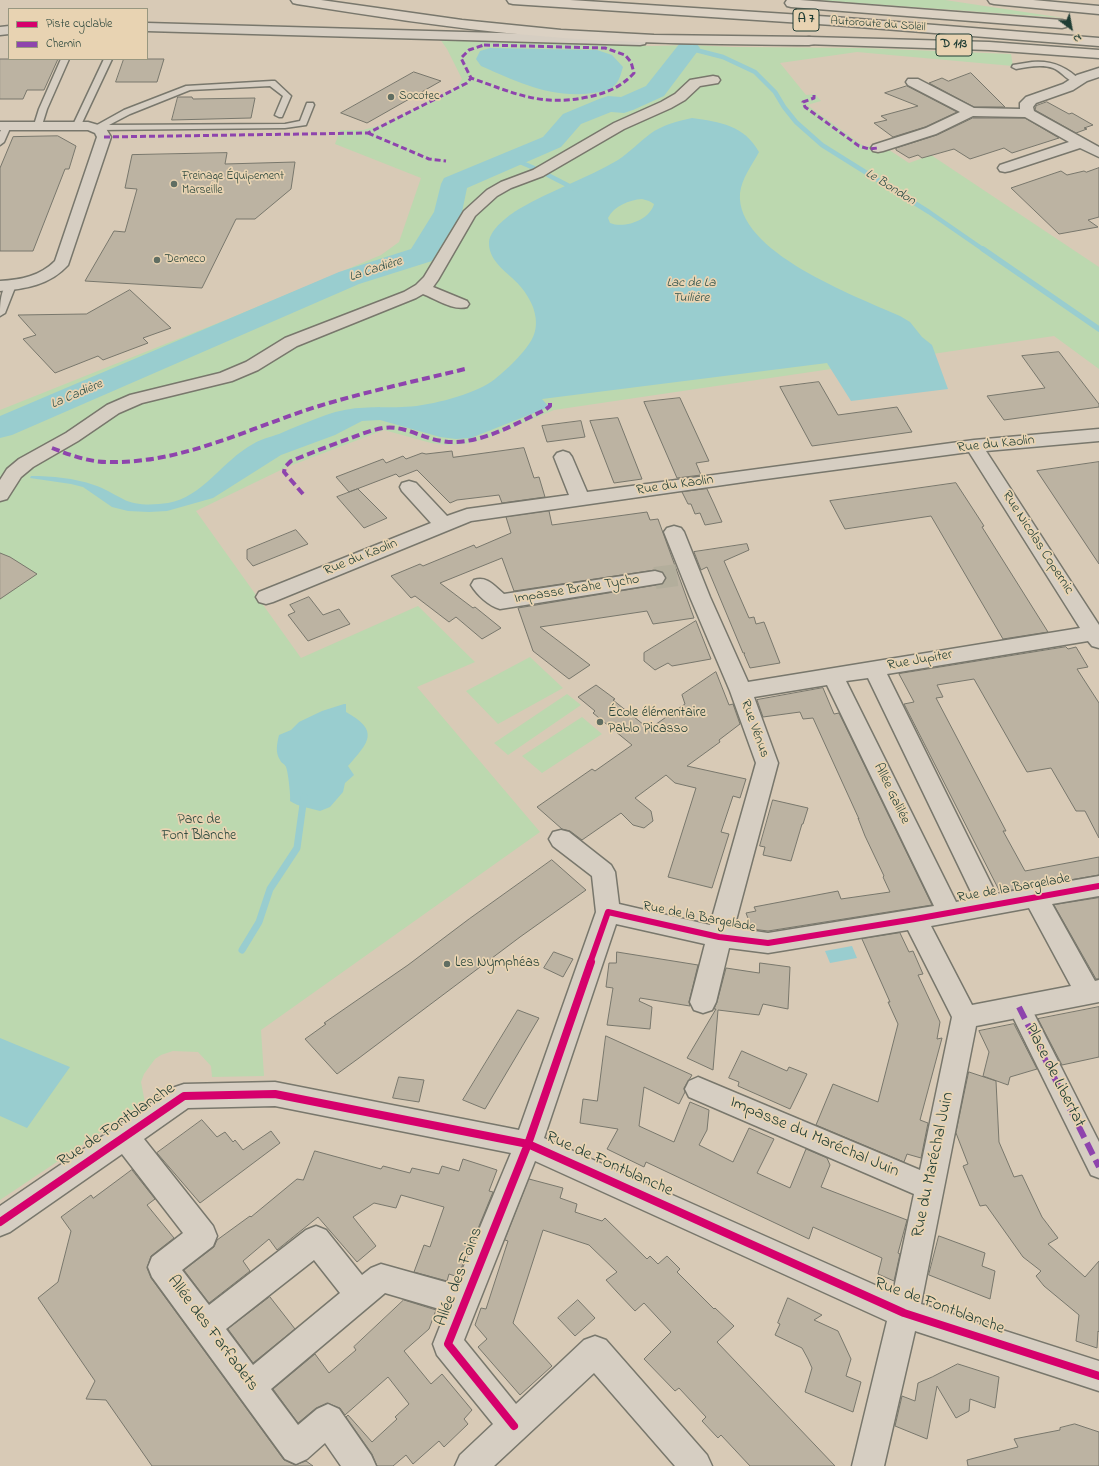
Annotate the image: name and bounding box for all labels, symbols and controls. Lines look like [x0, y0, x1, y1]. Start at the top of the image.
legend [8, 8, 148, 60]
north arrow [1051, 8, 1091, 48]
road number: A 7 [793, 9, 819, 31]
street label: Autoroute du Soleil [830, 14, 926, 36]
text: Piste cyclable [46, 15, 112, 33]
text: N [1070, 29, 1085, 47]
road number: D 113 [936, 34, 972, 56]
text: Chemin [46, 35, 81, 53]
place label: Socotec [399, 90, 439, 104]
marker: Socotec [386, 92, 396, 102]
water label: Le Bondon [862, 166, 918, 210]
place label: Freinage Équipement Marseille [182, 170, 284, 198]
marker: Freinage Équipement Marseille [169, 179, 179, 189]
place label: Demeco [165, 253, 205, 267]
water label: La Cadière [348, 254, 404, 286]
marker: Demeco [152, 255, 162, 265]
water label: Lac de La Tuilière [666, 276, 716, 307]
water label: La Cadière [49, 377, 105, 413]
street label: Rue du Kaolin [956, 433, 1036, 457]
street label: Rue du Kaolin [635, 472, 715, 500]
street label: Rue Nicolas Copernic [997, 488, 1077, 598]
street label: Rue du Kaolin [322, 536, 400, 580]
street label: Impasse Brahe Tycho [513, 572, 641, 608]
street label: Rue Jupiter [886, 647, 954, 675]
street label: Rue Vénus [736, 698, 772, 760]
place label: École élémentaire Pablo Picasso [608, 706, 706, 738]
marker: École élémentaire Pablo Picasso [595, 717, 605, 727]
street label: Allée Galilée [869, 761, 913, 827]
park label: Parc de Font Blanche [162, 813, 236, 846]
street label: Rue de la Bargelade [956, 871, 1072, 907]
street label: Rue de la Bargelade [641, 899, 757, 937]
place label: Les Nymphéas [455, 956, 540, 972]
marker: Les Nymphéas [442, 959, 452, 969]
street label: Place de Libertat [1019, 1021, 1089, 1131]
street label: Rue de Fontblanche [55, 1079, 179, 1173]
street label: Rue du Maréchal Juin [909, 1090, 959, 1240]
street label: Impasse du Maréchal Juin [726, 1093, 902, 1183]
street label: Rue de Fontblanche [542, 1128, 676, 1202]
street label: Allée des Foins [432, 1225, 488, 1329]
street label: Allée des Farfadets [162, 1272, 262, 1396]
street label: Rue de Fontblanche [871, 1274, 1007, 1340]

